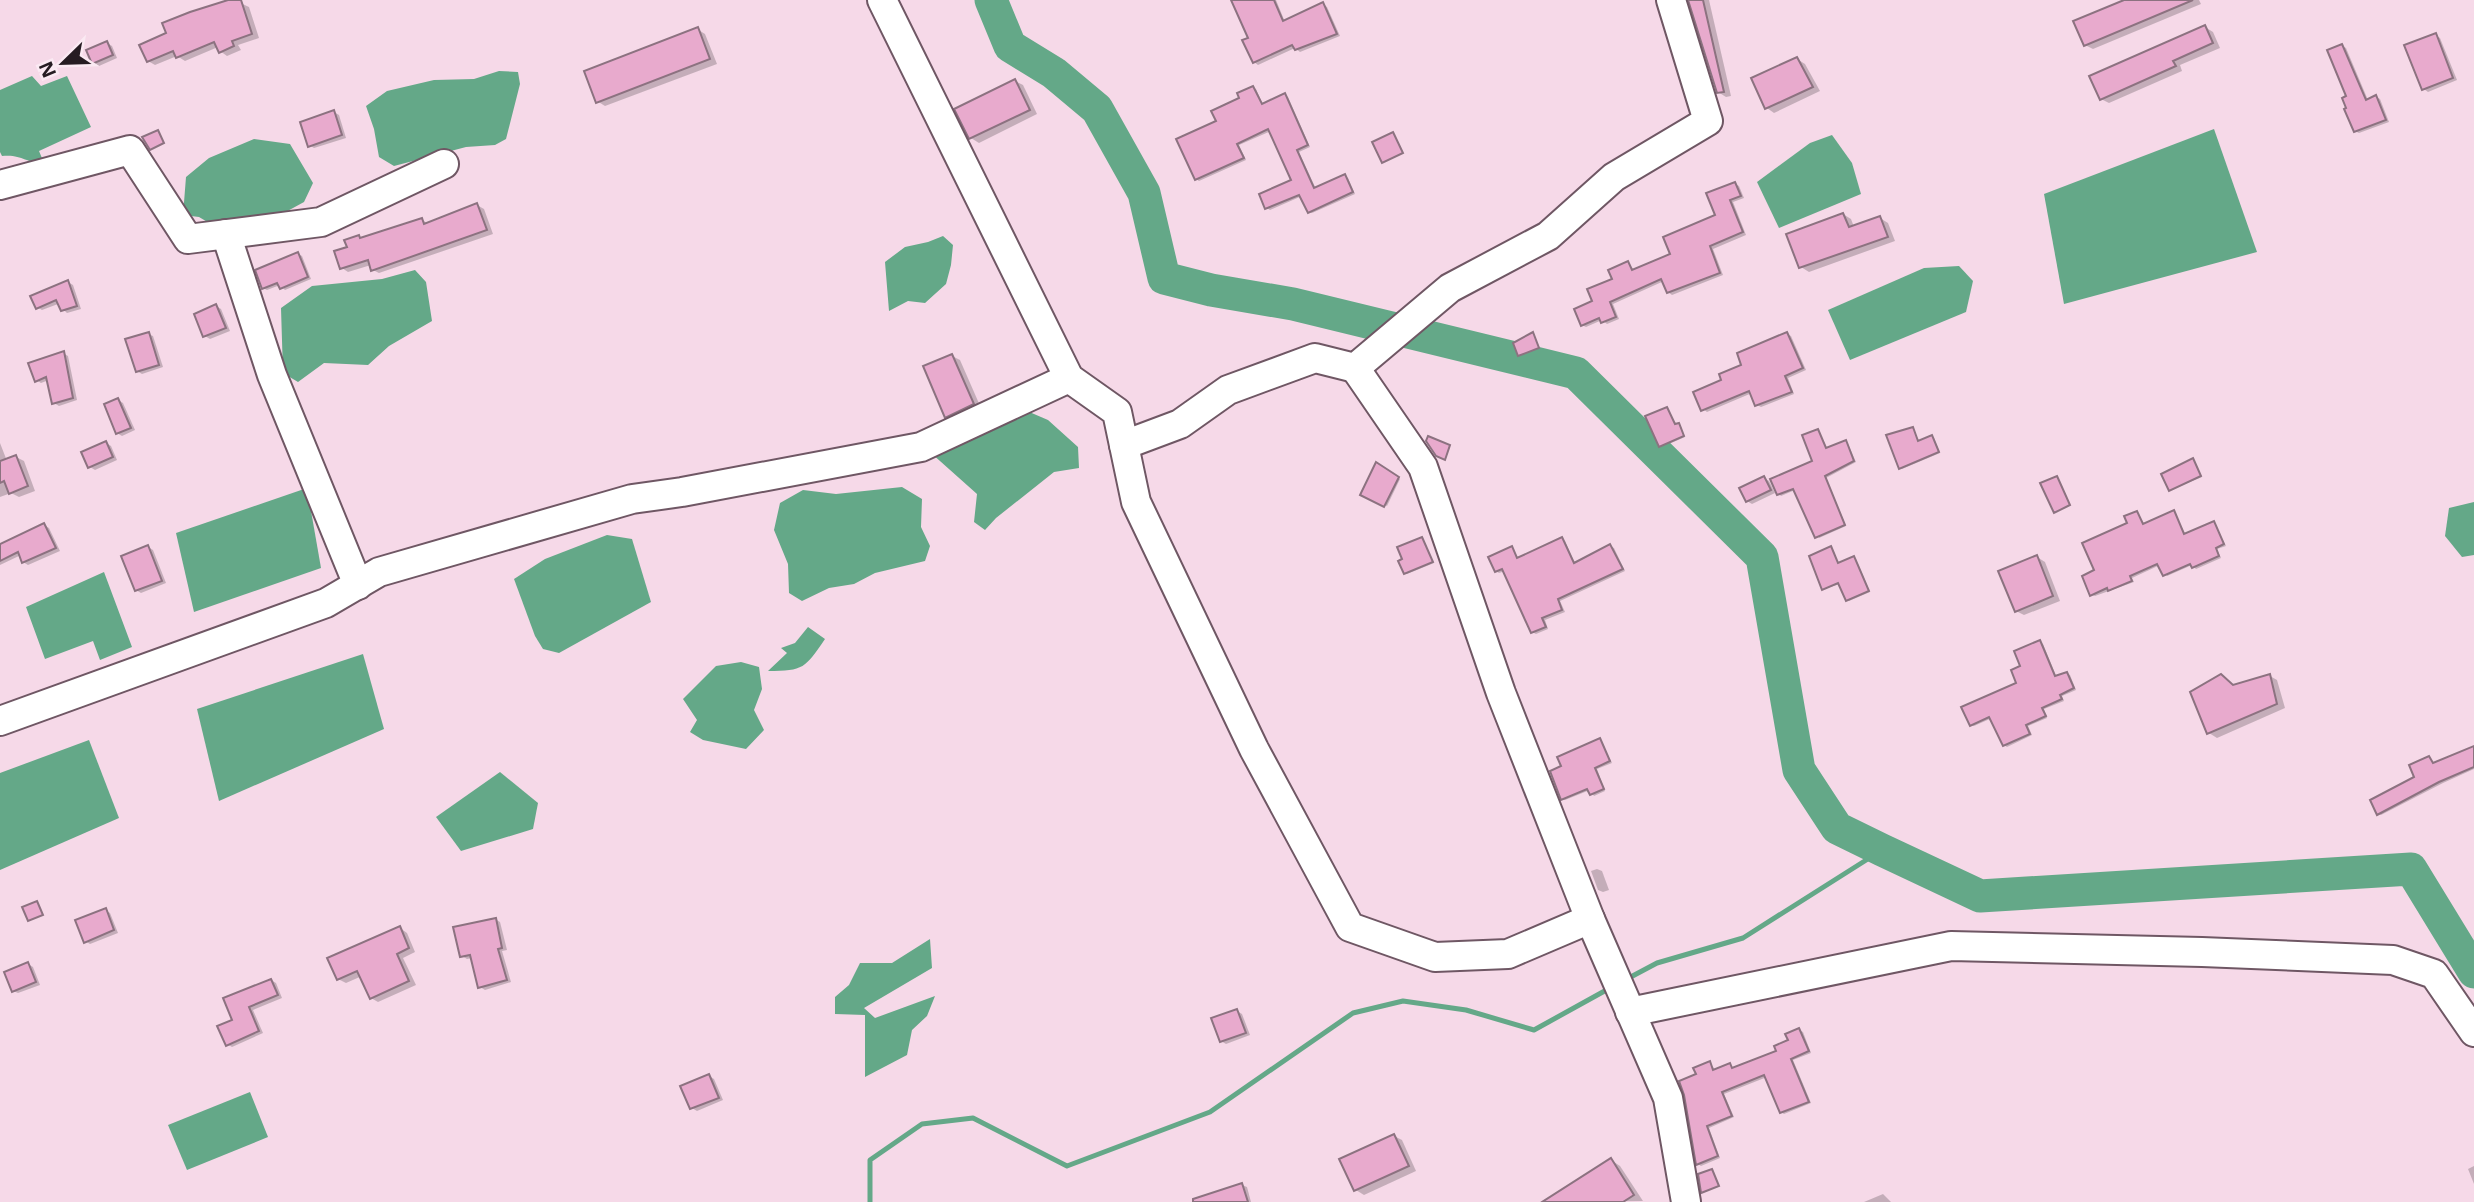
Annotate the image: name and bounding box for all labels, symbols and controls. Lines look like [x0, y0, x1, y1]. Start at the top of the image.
north arrow [28, 28, 98, 98]
text: N [32, 57, 62, 82]

